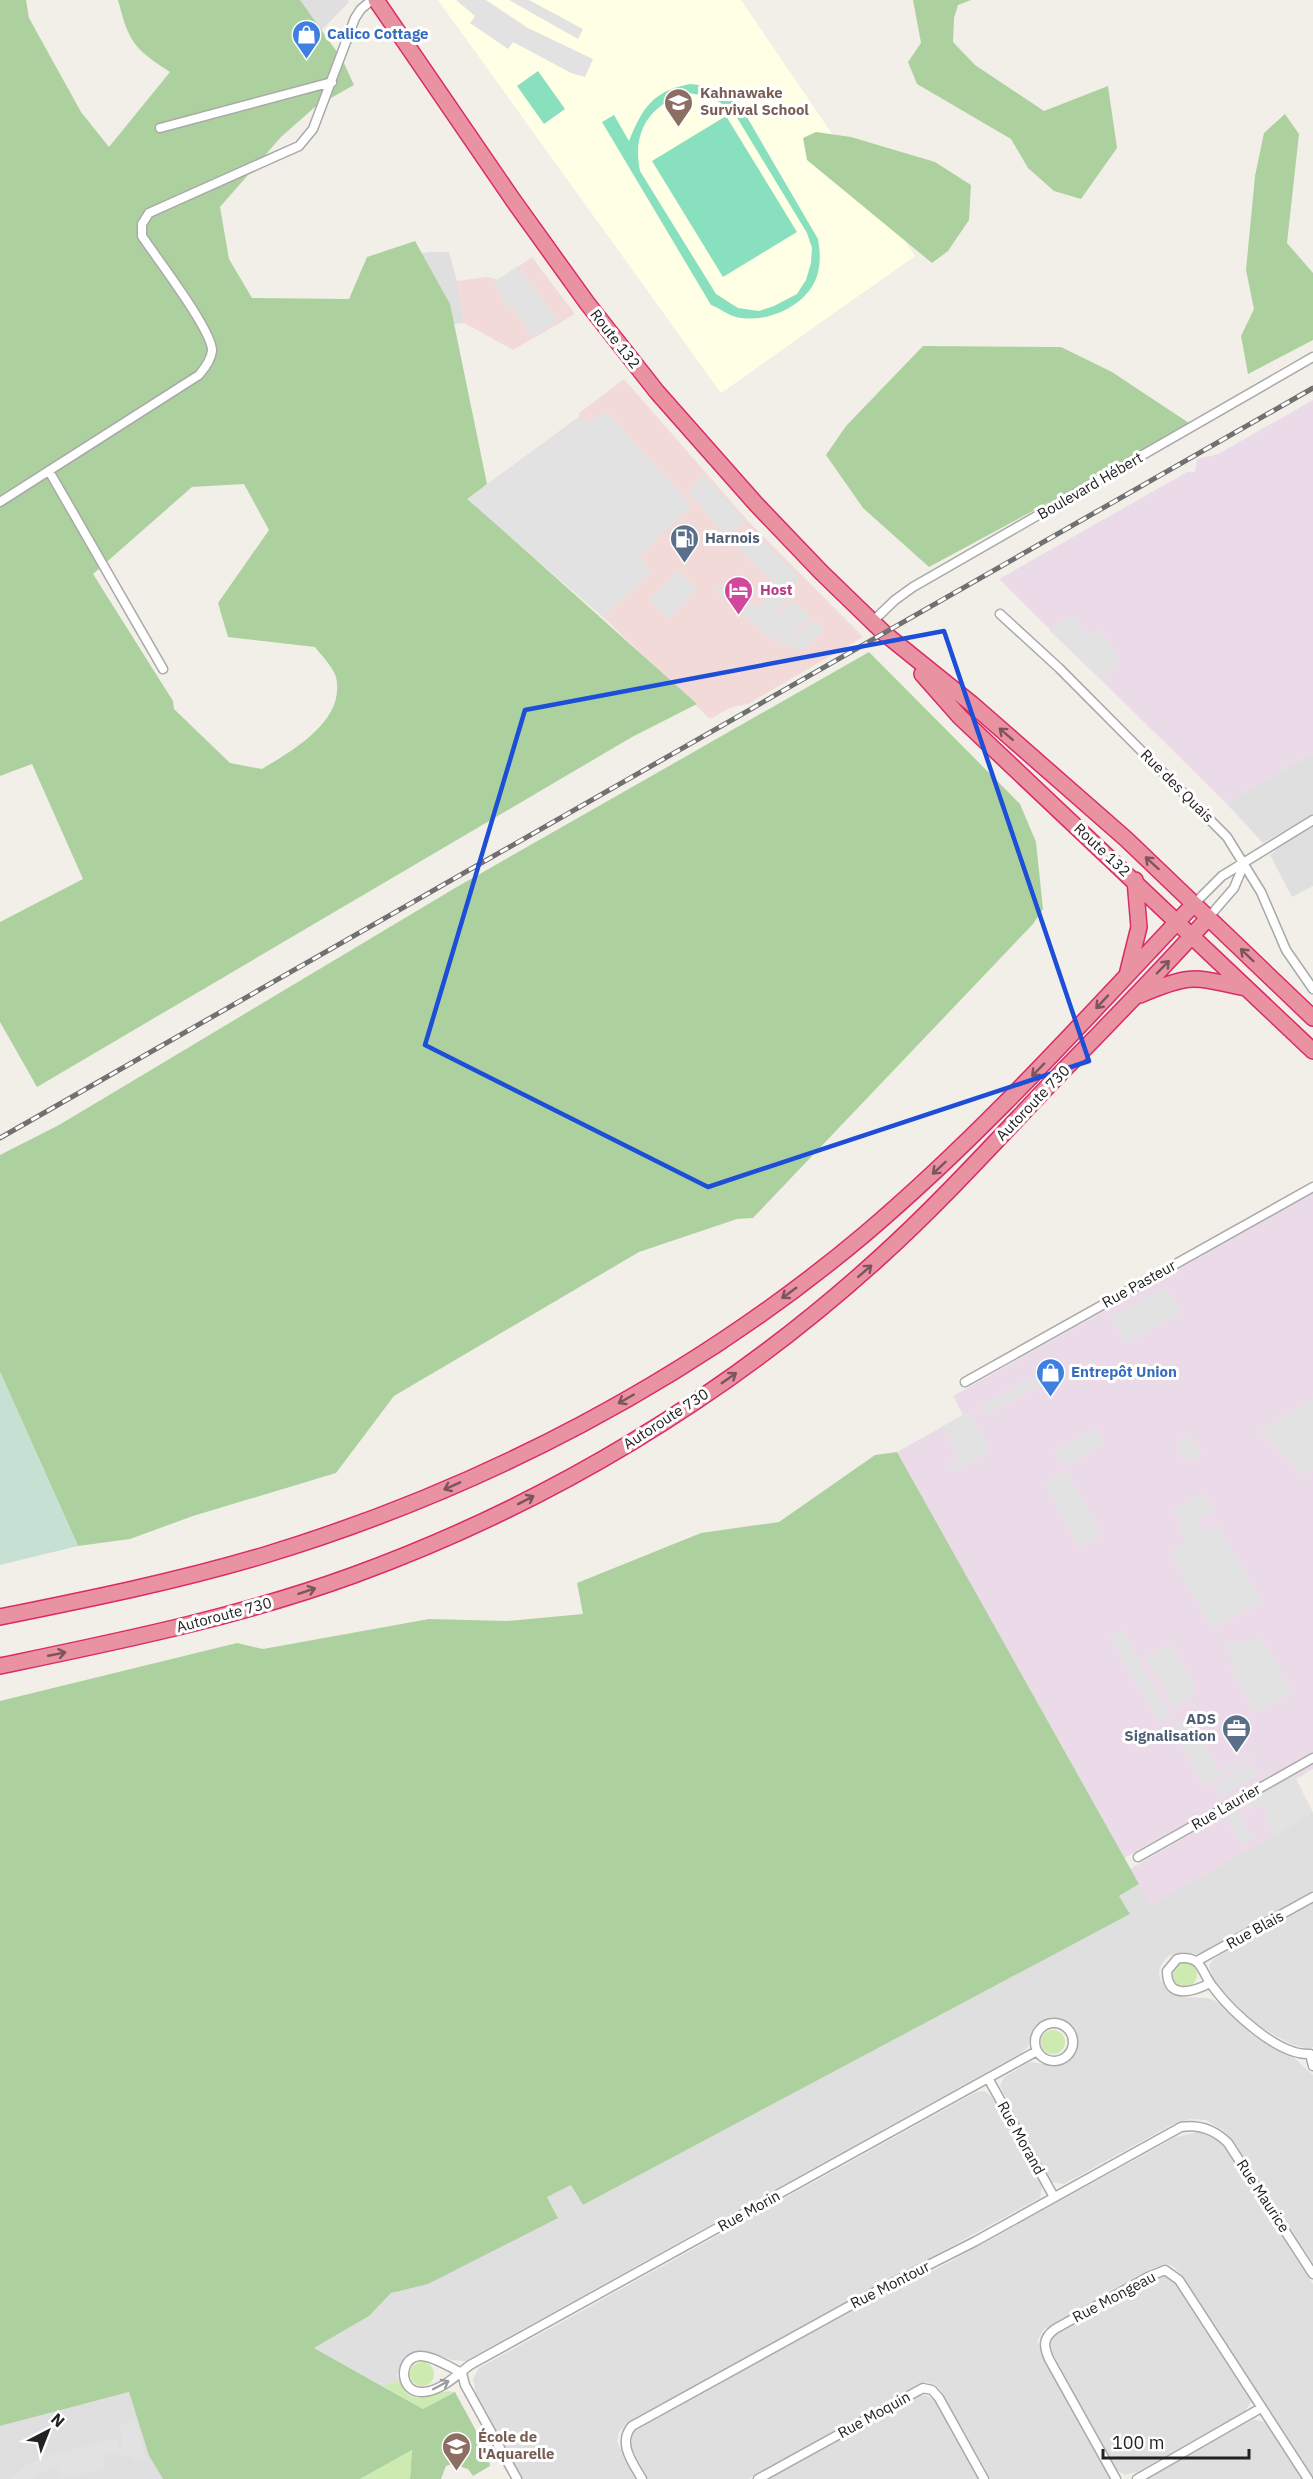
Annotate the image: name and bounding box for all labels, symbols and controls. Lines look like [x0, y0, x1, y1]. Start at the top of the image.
shop icon: Calico Cottage [290, 18, 322, 60]
place label: Calico Cottage [327, 24, 429, 43]
place label: Kahnawake Survival School [700, 83, 809, 119]
school or university icon: Kahnawake Survival School [663, 86, 695, 128]
street label: Route 132 [586, 305, 645, 372]
street label: Boulevard Hébert [1034, 448, 1146, 523]
fuel station icon: Harnois [668, 522, 700, 564]
place label: Harnois [705, 528, 760, 547]
hotel icon: Host [723, 574, 755, 616]
place label: Host [760, 580, 793, 599]
one-way arrow [999, 727, 1014, 741]
street label: Rue des Quais [1137, 745, 1218, 826]
street label: Route 132 [1070, 819, 1135, 881]
one-way arrow [1145, 856, 1160, 870]
one-way arrow [1239, 947, 1254, 962]
one-way arrow [1156, 959, 1171, 974]
one-way arrow [1096, 994, 1110, 1009]
street label: Autoroute 730 [992, 1061, 1074, 1145]
one-way arrow [1031, 1062, 1045, 1077]
one-way arrow [932, 1161, 947, 1175]
street label: Rue Pasteur [1099, 1255, 1179, 1312]
one-way arrow [857, 1264, 872, 1278]
one-way arrow [782, 1287, 798, 1299]
shop icon: Entrepôt Union [1034, 1356, 1066, 1398]
place label: Entrepôt Union [1071, 1362, 1177, 1381]
one-way arrow [720, 1372, 736, 1384]
street label: Autoroute 730 [619, 1384, 712, 1453]
one-way arrow [618, 1393, 635, 1405]
one-way arrow [443, 1481, 461, 1493]
one-way arrow [516, 1494, 534, 1505]
one-way arrow [297, 1585, 316, 1596]
street label: Autoroute 730 [174, 1593, 274, 1636]
one-way arrow [47, 1648, 67, 1659]
place label: ADS Signalisation [1124, 1709, 1216, 1745]
office icon: ADS Signalisation [1221, 1712, 1253, 1754]
street label: Rue Laurier [1188, 1779, 1264, 1834]
street label: Rue Blais [1223, 1906, 1287, 1953]
street label: Rue Morand [993, 2098, 1049, 2178]
street label: Rue Maurice [1233, 2156, 1294, 2236]
street label: Rue Morin [714, 2186, 783, 2235]
street label: Rue Montour [847, 2256, 933, 2313]
street label: Rue Mongeau [1069, 2267, 1159, 2326]
one-way arrow [431, 2379, 449, 2390]
street label: Rue Moquin [834, 2387, 913, 2442]
north arrow [18, 2401, 78, 2461]
text: N [47, 2409, 69, 2431]
scale bar [1103, 2422, 1248, 2460]
place label: École de l'Aquarelle [478, 2427, 555, 2463]
school or university icon: École de l'Aquarelle [441, 2430, 473, 2472]
text: 100 m [1112, 2431, 1164, 2454]

